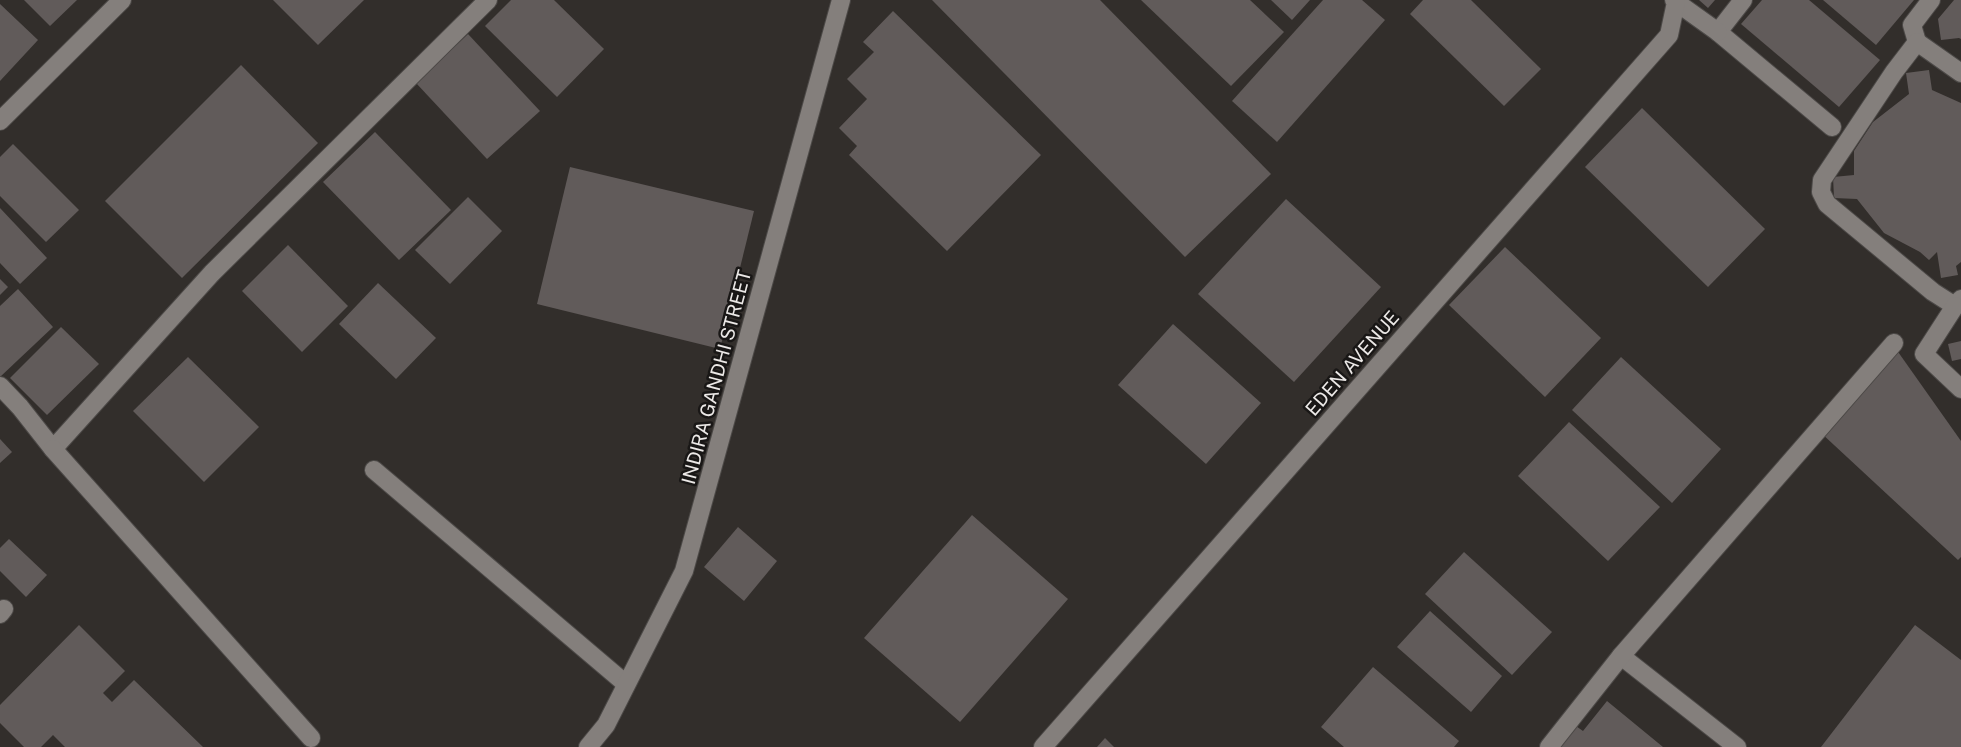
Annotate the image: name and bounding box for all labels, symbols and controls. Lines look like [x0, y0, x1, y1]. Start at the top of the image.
street label: INDIRA GANDHI STREET [677, 268, 755, 486]
street label: EDEN AVENUE [1301, 306, 1403, 420]

